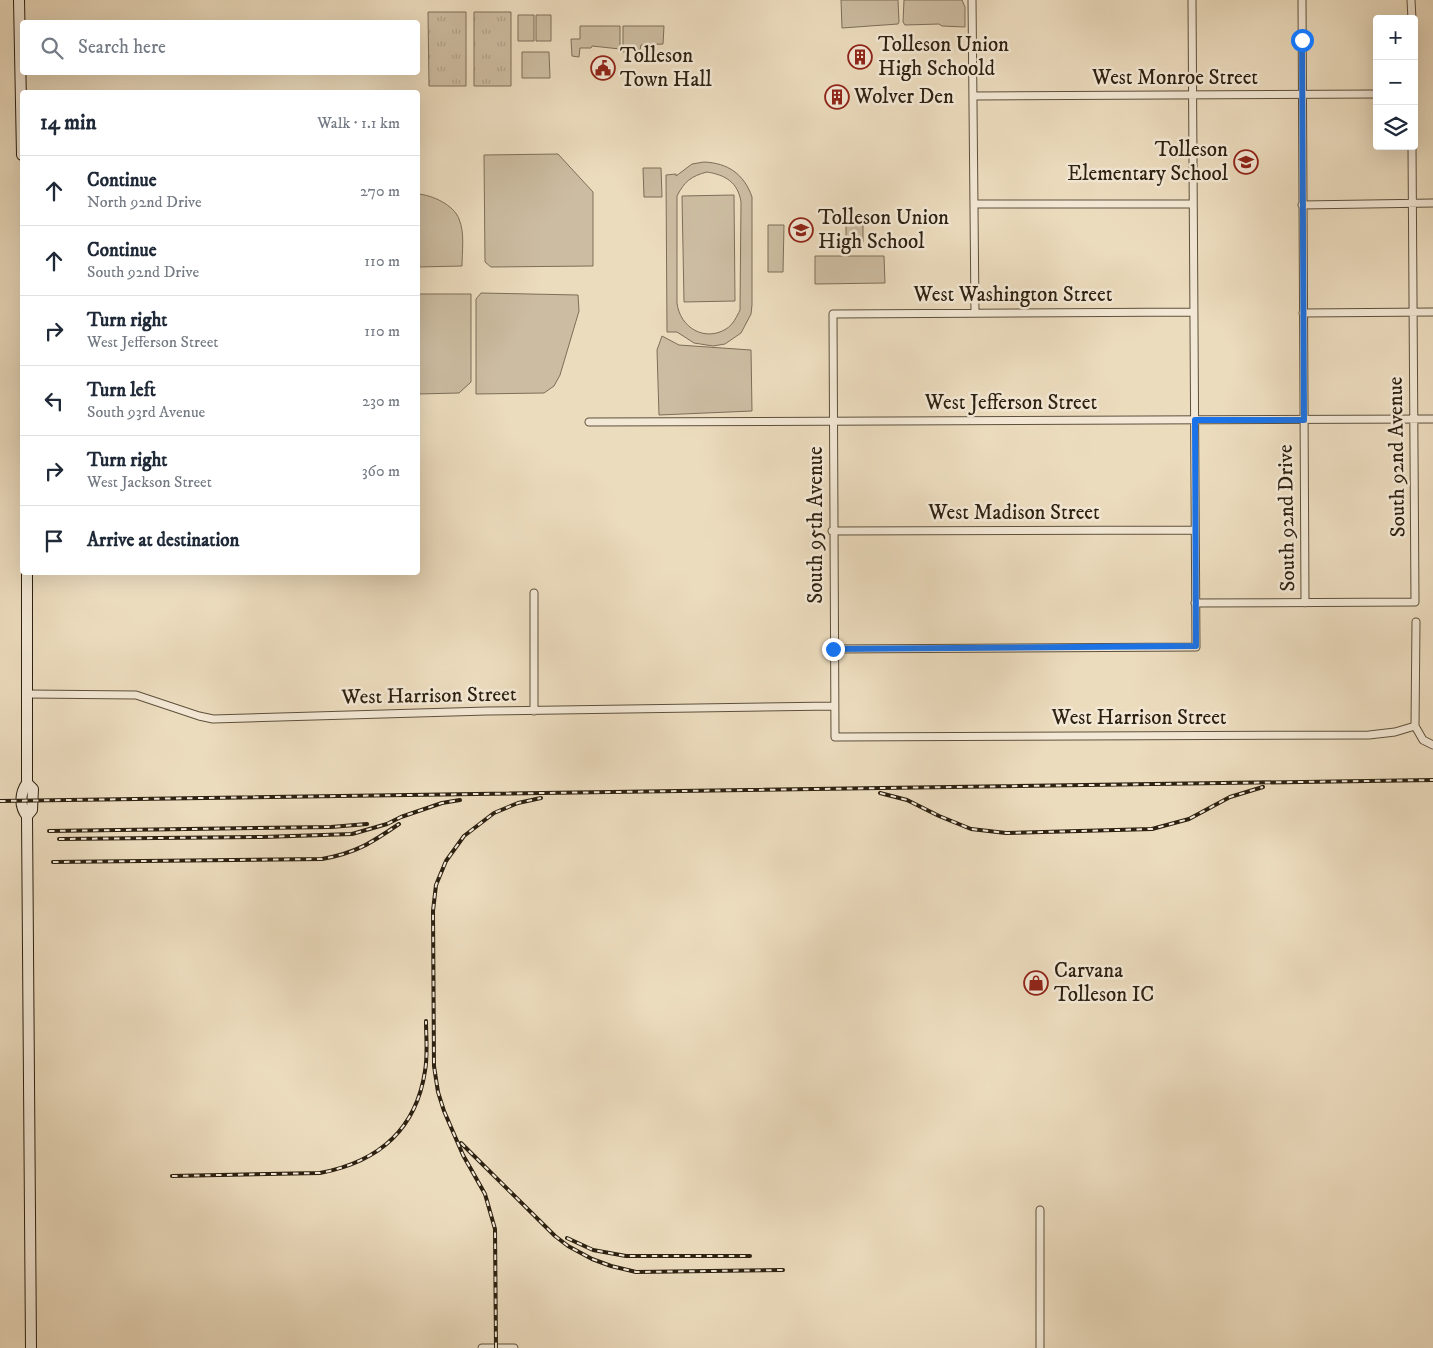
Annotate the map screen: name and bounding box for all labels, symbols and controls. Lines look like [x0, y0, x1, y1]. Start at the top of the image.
map controls [1373, 15, 1418, 150]
button: + [1373, 15, 1418, 60]
search box [20, 20, 420, 75]
route start [1291, 29, 1314, 52]
place label: Tolleson Union High Schoold [878, 32, 1009, 82]
icon: search [38, 34, 66, 62]
text: Search here [78, 36, 166, 59]
place label: Tolleson Town Hall [620, 43, 713, 93]
building icon: Tolleson Union High Schoold [847, 44, 873, 70]
public building icon: Tolleson Town Hall [590, 55, 616, 81]
button: − [1373, 60, 1418, 105]
street label: West Monroe Street [1091, 65, 1258, 91]
building icon: Wolver Den [824, 84, 850, 110]
place label: Wolver Den [853, 84, 954, 110]
button: layers [1373, 105, 1418, 150]
text: 14 min [40, 110, 96, 136]
text: Walk · 1.1 km [317, 113, 400, 133]
place label: Tolleson Elementary School [1067, 137, 1229, 187]
school or university icon: Tolleson Elementary School [1233, 149, 1259, 175]
text: Continue [87, 169, 157, 192]
icon: ahead [40, 177, 68, 205]
text: 270 m [360, 181, 400, 201]
text: North 92nd Drive [87, 192, 202, 212]
place label: Tolleson Union High School [818, 205, 949, 255]
school or university icon: Tolleson Union High School [788, 217, 814, 243]
text: Continue [87, 239, 157, 262]
icon: ahead [40, 247, 68, 275]
text: 110 m [364, 251, 400, 271]
text: South 92nd Drive [87, 262, 199, 282]
street label: West Washington Street [913, 282, 1113, 308]
text: Turn right [87, 309, 167, 332]
icon: right [40, 317, 68, 345]
text: 110 m [364, 321, 400, 341]
text: West Jefferson Street [87, 332, 218, 352]
street label: South 92nd Avenue [1383, 376, 1411, 538]
text: Turn left [87, 379, 156, 402]
icon: left [40, 387, 68, 415]
street label: West Jefferson Street [924, 390, 1097, 416]
text: 230 m [362, 391, 400, 411]
text: South 93rd Avenue [87, 402, 205, 422]
street label: South 92nd Drive [1273, 444, 1301, 592]
street label: South 95th Avenue [803, 446, 829, 604]
text: Turn right [87, 449, 167, 472]
icon: right [40, 457, 68, 485]
text: 360 m [362, 461, 400, 481]
text: West Jackson Street [87, 472, 212, 492]
street label: West Madison Street [927, 500, 1100, 526]
icon: arrive [40, 527, 68, 555]
text: Arrive at destination [87, 529, 239, 552]
route end [822, 638, 845, 661]
street label: West Harrison Street [340, 681, 517, 711]
street label: West Harrison Street [1050, 705, 1227, 731]
place label: Carvana Tolleson IC [1054, 958, 1154, 1008]
shop icon: Carvana Tolleson IC [1023, 970, 1049, 996]

